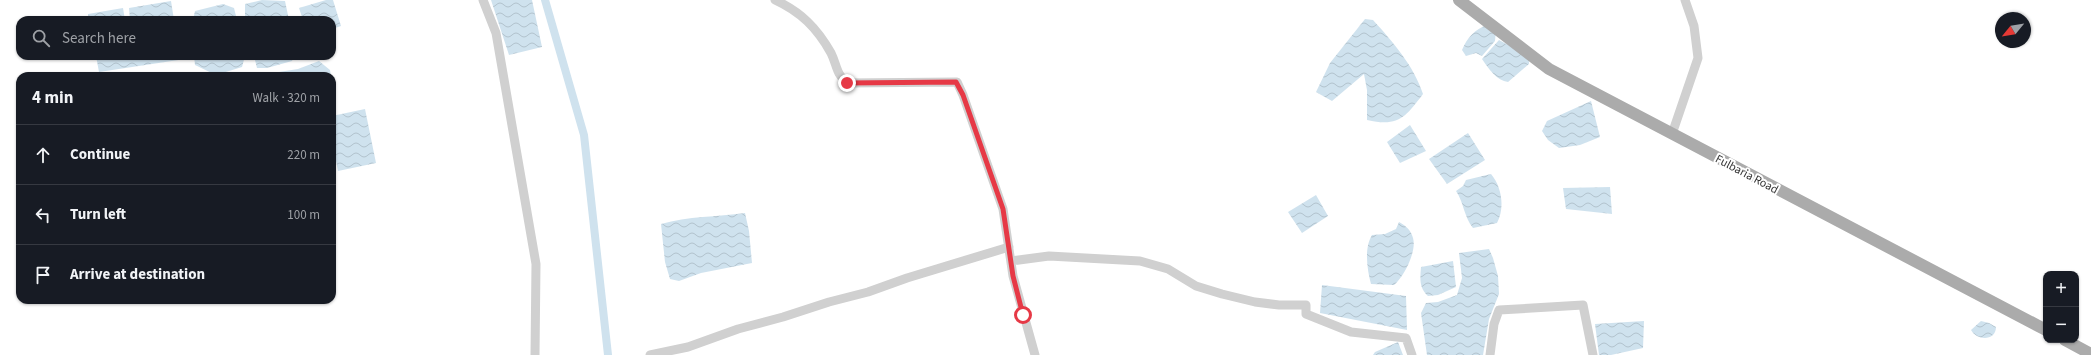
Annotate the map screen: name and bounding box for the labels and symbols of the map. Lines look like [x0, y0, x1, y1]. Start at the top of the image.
north arrow [1995, 12, 2031, 48]
route end [838, 74, 856, 92]
street label: Fulbaria Road [1712, 151, 1781, 198]
route start [1014, 306, 1032, 324]

